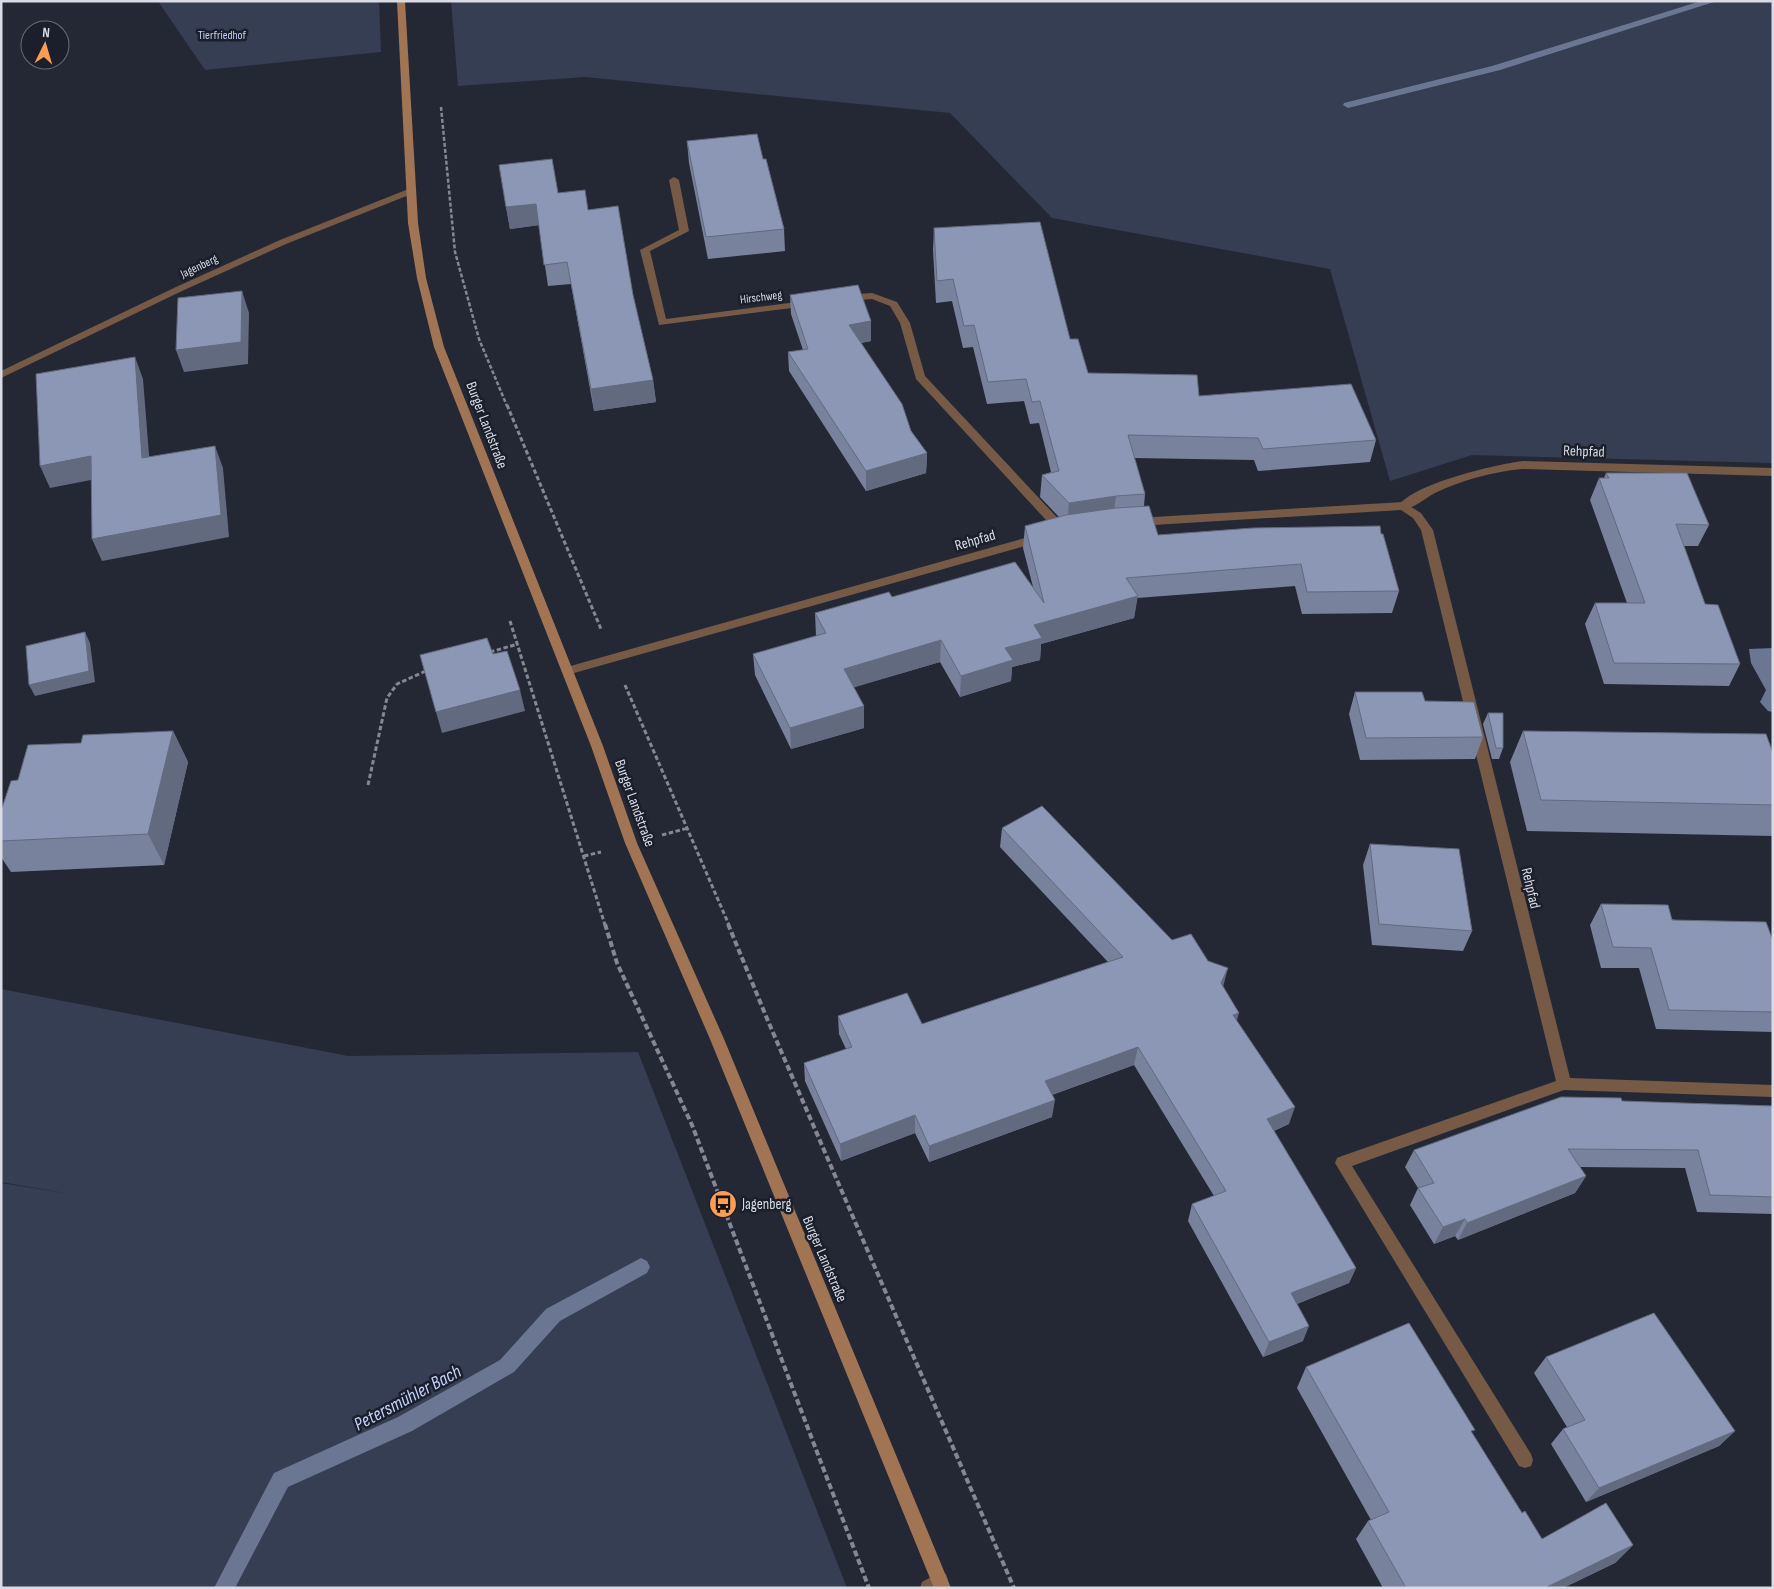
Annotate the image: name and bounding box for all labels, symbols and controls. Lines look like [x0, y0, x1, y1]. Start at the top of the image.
north arrow [20, 20, 70, 70]
text: N [42, 24, 51, 41]
park label: Tierfriedhof [198, 28, 247, 43]
street label: Jagenberg [177, 251, 220, 282]
street label: Hirschweg [739, 287, 783, 308]
street label: Burger Landstraße [461, 379, 512, 471]
street label: Rehpfad [1563, 441, 1605, 462]
street label: Rehpfad [953, 526, 998, 555]
street label: Burger Landstraße [610, 757, 659, 849]
street label: Rehpfad [1517, 866, 1544, 911]
bus stop icon: Jagenberg [708, 1189, 738, 1219]
place label: Jagenberg [741, 1195, 791, 1214]
street label: Burger Landstraße [798, 1213, 851, 1305]
water label: Petersmühler Bach [350, 1360, 465, 1436]

